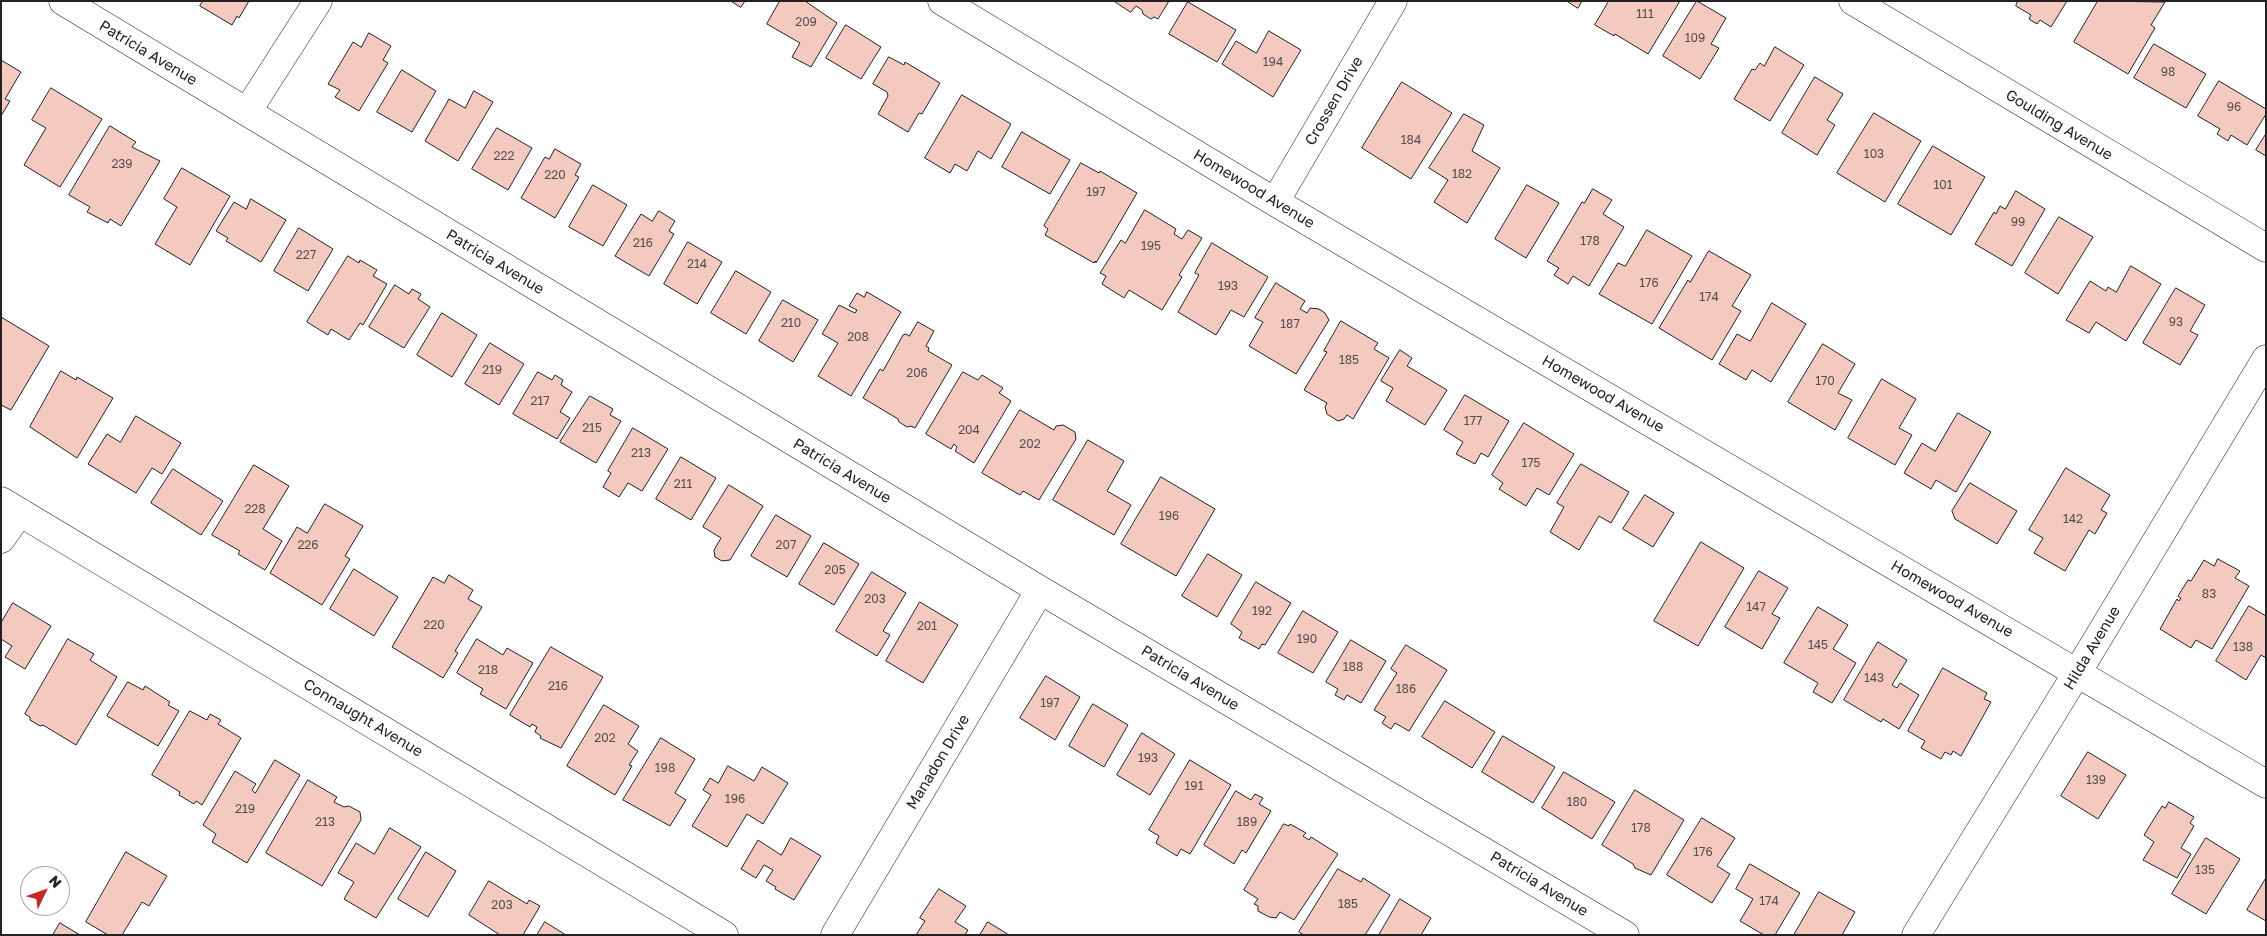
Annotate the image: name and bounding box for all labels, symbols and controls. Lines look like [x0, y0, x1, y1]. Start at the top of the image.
house number: 111 [1636, 7, 1654, 21]
house number: 209 [795, 15, 817, 29]
street label: Patricia Avenue [96, 17, 200, 89]
house number: 109 [1685, 31, 1705, 45]
street label: Crossen Drive [1301, 53, 1367, 149]
house number: 194 [1263, 55, 1283, 69]
house number: 98 [2161, 65, 2175, 79]
street label: Goulding Avenue [2002, 86, 2116, 164]
house number: 96 [2227, 100, 2241, 114]
house number: 184 [1401, 133, 1421, 147]
street label: Homewood Avenue [1190, 146, 1318, 232]
house number: 103 [1864, 147, 1884, 161]
house number: 222 [494, 149, 514, 163]
house number: 239 [111, 157, 133, 171]
house number: 182 [1452, 167, 1472, 181]
house number: 220 [544, 168, 566, 182]
house number: 101 [1933, 178, 1953, 192]
house number: 197 [1086, 185, 1106, 199]
house number: 99 [2011, 215, 2025, 229]
street label: Patricia Avenue [443, 226, 547, 298]
house number: 178 [1580, 234, 1600, 248]
house number: 216 [633, 236, 653, 250]
house number: 195 [1141, 239, 1161, 253]
house number: 227 [296, 248, 316, 262]
house number: 214 [687, 257, 707, 271]
house number: 176 [1639, 276, 1659, 290]
house number: 193 [1218, 279, 1238, 293]
house number: 174 [1699, 290, 1719, 304]
house number: 93 [2169, 315, 2183, 329]
house number: 210 [781, 316, 801, 330]
house number: 187 [1280, 317, 1300, 331]
house number: 208 [847, 330, 869, 344]
street label: Homewood Avenue [1539, 352, 1667, 436]
house number: 185 [1339, 353, 1359, 367]
house number: 219 [482, 363, 502, 377]
house number: 206 [906, 366, 928, 380]
house number: 170 [1815, 374, 1835, 388]
house number: 217 [530, 394, 550, 408]
house number: 177 [1464, 414, 1482, 428]
house number: 215 [582, 421, 602, 435]
house number: 204 [958, 423, 980, 437]
street label: Patricia Avenue [790, 435, 894, 507]
house number: 202 [1019, 437, 1041, 451]
house number: 213 [631, 446, 651, 460]
house number: 175 [1521, 456, 1541, 470]
house number: 211 [674, 477, 692, 491]
house number: 228 [244, 502, 266, 516]
house number: 196 [1159, 509, 1179, 523]
house number: 142 [2063, 512, 2083, 526]
house number: 226 [297, 538, 319, 552]
house number: 207 [776, 538, 796, 552]
street label: Homewood Avenue [1888, 557, 2016, 641]
house number: 205 [824, 563, 846, 577]
house number: 83 [2202, 587, 2216, 601]
house number: 203 [864, 592, 886, 606]
house number: 147 [1746, 600, 1766, 614]
street label: Hilda Avenue [2060, 603, 2124, 693]
house number: 192 [1252, 604, 1272, 618]
house number: 220 [423, 618, 445, 632]
house number: 201 [917, 619, 937, 633]
house number: 190 [1297, 632, 1317, 646]
house number: 145 [1808, 638, 1828, 652]
house number: 138 [2233, 640, 2253, 654]
street label: Patricia Avenue [1138, 642, 1242, 714]
house number: 188 [1343, 660, 1363, 674]
house number: 218 [478, 663, 498, 677]
house number: 143 [1864, 671, 1884, 685]
street label: Connaught Avenue [300, 675, 426, 761]
house number: 216 [548, 679, 568, 693]
house number: 186 [1396, 682, 1416, 696]
house number: 197 [1040, 696, 1060, 710]
street label: Manadon Drive [903, 711, 973, 813]
house number: 202 [594, 731, 616, 745]
house number: 193 [1138, 751, 1158, 765]
house number: 198 [655, 761, 675, 775]
house number: 139 [2086, 773, 2106, 787]
house number: 191 [1185, 779, 1203, 793]
house number: 196 [725, 792, 745, 806]
house number: 180 [1567, 795, 1587, 809]
house number: 219 [235, 802, 255, 816]
house number: 213 [315, 815, 335, 829]
house number: 189 [1237, 815, 1257, 829]
house number: 178 [1631, 821, 1651, 835]
house number: 176 [1693, 845, 1713, 859]
street label: Patricia Avenue [1487, 848, 1591, 920]
house number: 135 [2195, 863, 2215, 877]
north arrow [20, 866, 70, 916]
text: N [46, 872, 66, 891]
house number: 174 [1759, 894, 1779, 908]
house number: 185 [1338, 897, 1358, 911]
house number: 203 [491, 898, 513, 912]

